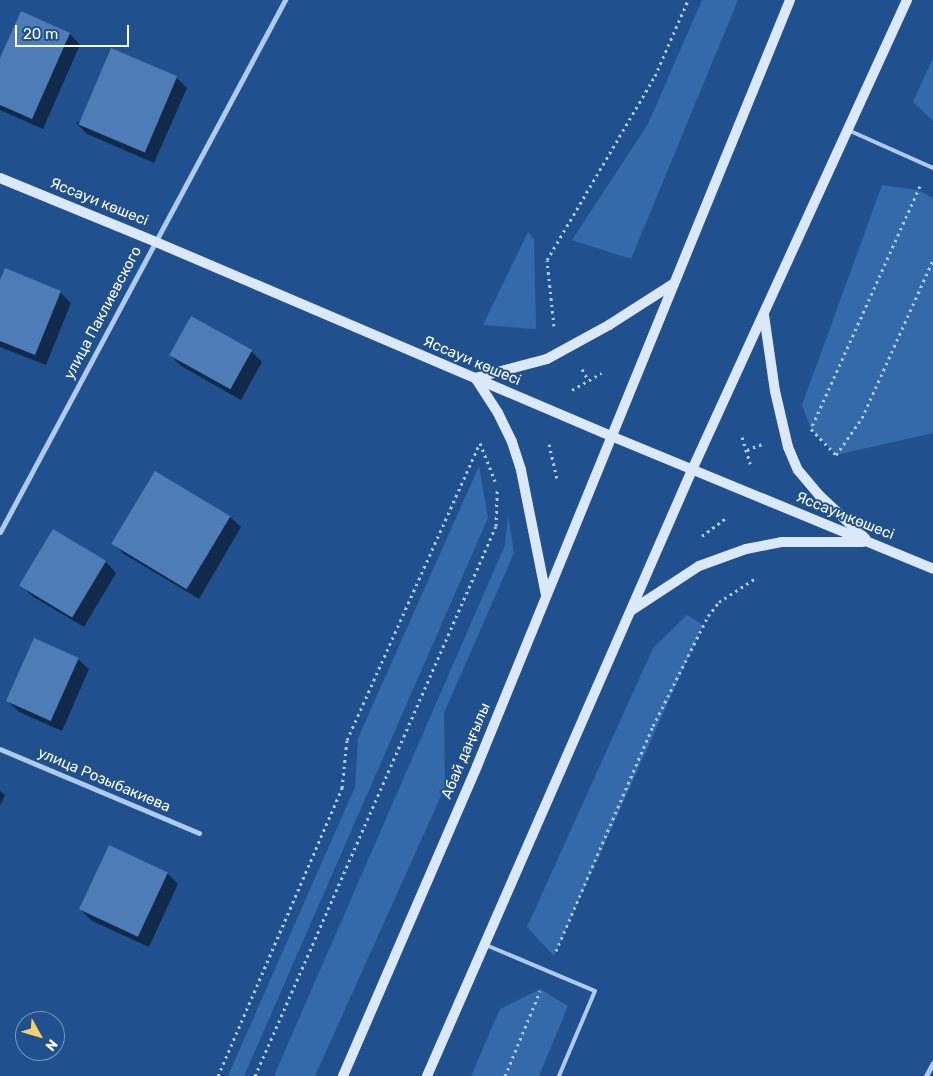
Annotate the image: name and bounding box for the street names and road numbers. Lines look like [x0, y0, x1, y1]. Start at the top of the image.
street label: Яссауи көшесі [47, 174, 151, 230]
street label: улица Паклиевского [60, 243, 146, 383]
street label: Яссауи көшесі [420, 332, 524, 390]
street label: Яссауи көшесі [793, 488, 897, 544]
street label: Абай даңғылы [438, 700, 494, 802]
street label: улица Розыбакиева [35, 744, 173, 816]

